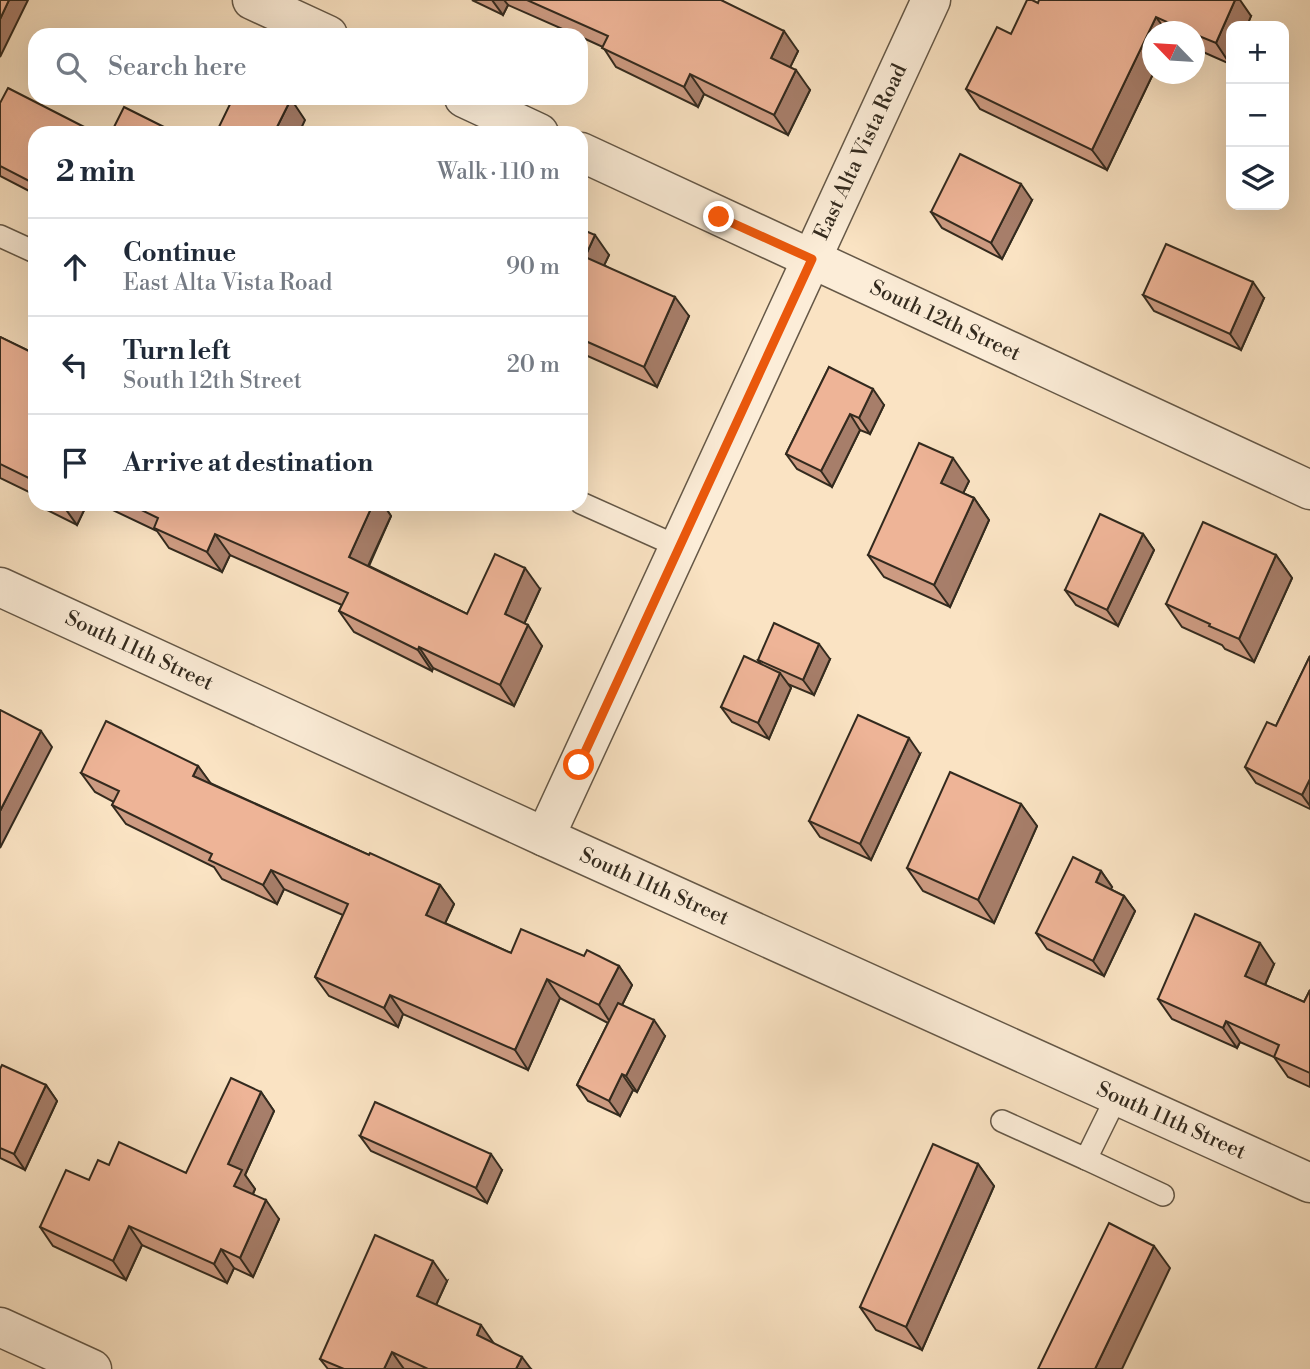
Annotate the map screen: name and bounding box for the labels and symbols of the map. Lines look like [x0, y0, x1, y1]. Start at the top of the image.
north arrow [1142, 21, 1205, 84]
street label: East Alta Vista Road [809, 60, 913, 244]
route end [703, 201, 734, 232]
street label: South 12th Street [865, 275, 1025, 368]
street label: South 11th Street [61, 605, 218, 697]
route start [563, 749, 594, 780]
street label: South 11th Street [575, 842, 733, 932]
street label: South 11th Street [1092, 1076, 1250, 1166]

